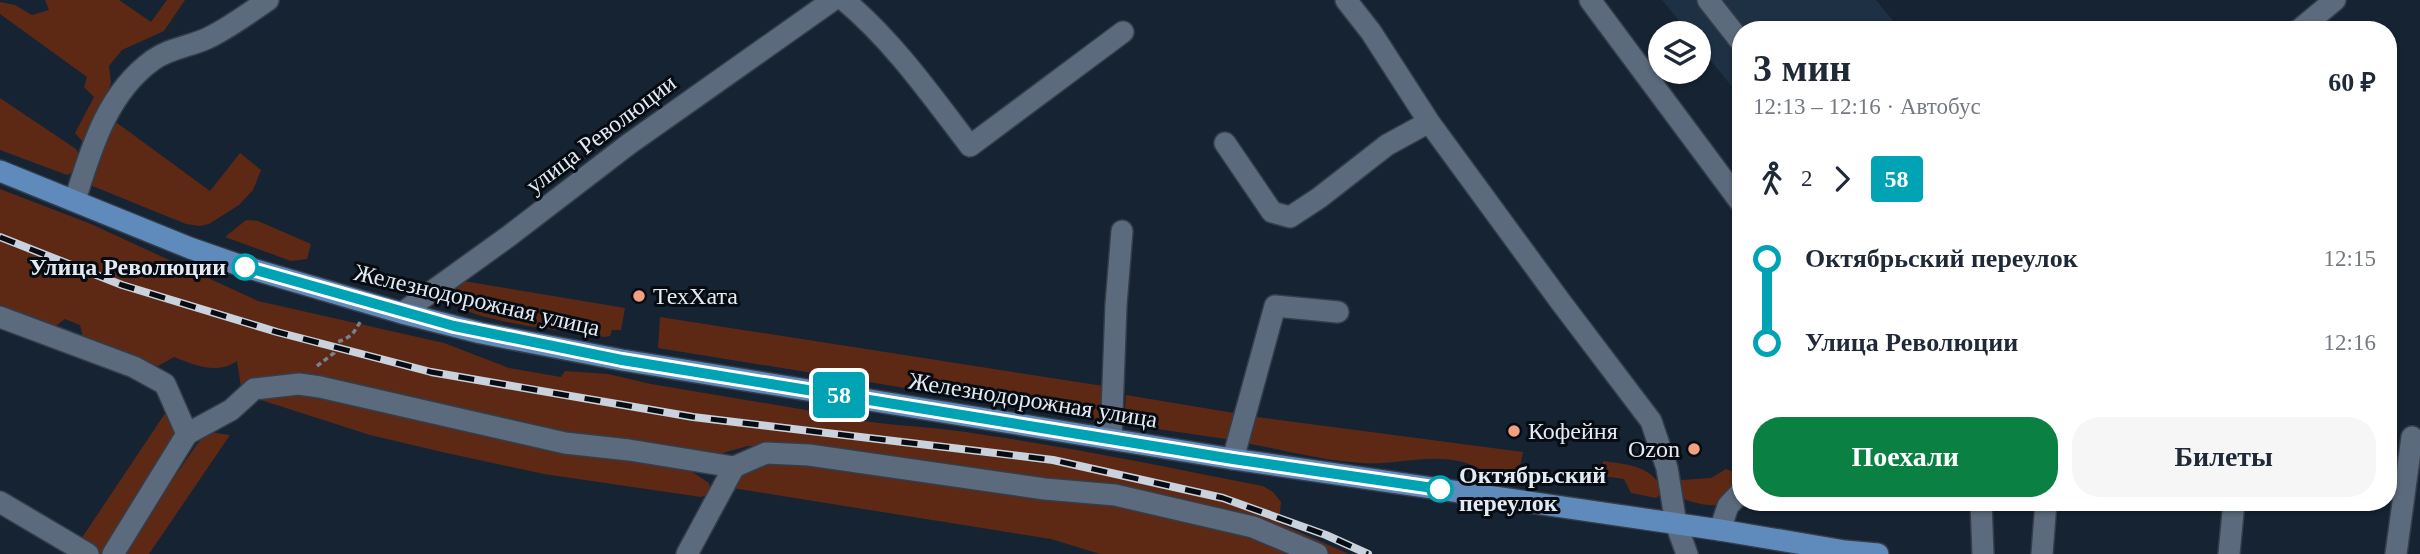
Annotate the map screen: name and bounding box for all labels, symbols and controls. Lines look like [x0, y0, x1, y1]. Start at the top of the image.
map controls [1648, 21, 1711, 84]
button: layers [1648, 21, 1711, 84]
text: 3 мин [1753, 47, 1851, 89]
text: 60 ₽ [2328, 68, 2376, 97]
street label: улица Революции [521, 69, 681, 199]
text: 12:13 – 12:16 · Автобус [1753, 94, 1981, 119]
icon: walk [1753, 160, 1791, 198]
icon: forward [1823, 160, 1861, 198]
text: 2 [1801, 166, 1813, 191]
text: 58 [1885, 166, 1909, 192]
text: Октябрьский переулок [1805, 244, 2078, 273]
text: 12:15 [2324, 246, 2376, 271]
place label: Улица Революции [29, 254, 226, 280]
marker: Улица Революции [232, 254, 258, 280]
street label: Железнодорожная улица [352, 259, 603, 341]
place label: ТехХата [653, 283, 738, 309]
marker: ТехХата [631, 288, 647, 304]
text: Улица Революции [1805, 328, 2018, 357]
text: 12:16 [2324, 330, 2376, 355]
street label: Железнодорожная улица [907, 367, 1160, 433]
line badge: 58 [808, 372, 870, 418]
text: 58 [827, 382, 851, 408]
button: Поехали [1753, 417, 2058, 497]
button: Билеты [2072, 417, 2376, 497]
place label: Кофейня [1528, 418, 1618, 444]
marker: Кофейня [1506, 423, 1522, 439]
place label: Ozon [1628, 436, 1680, 462]
marker: Ozon [1686, 441, 1702, 457]
place label: Октябрьский переулок [1459, 462, 1606, 516]
marker: Октябрьский переулок [1427, 476, 1453, 502]

